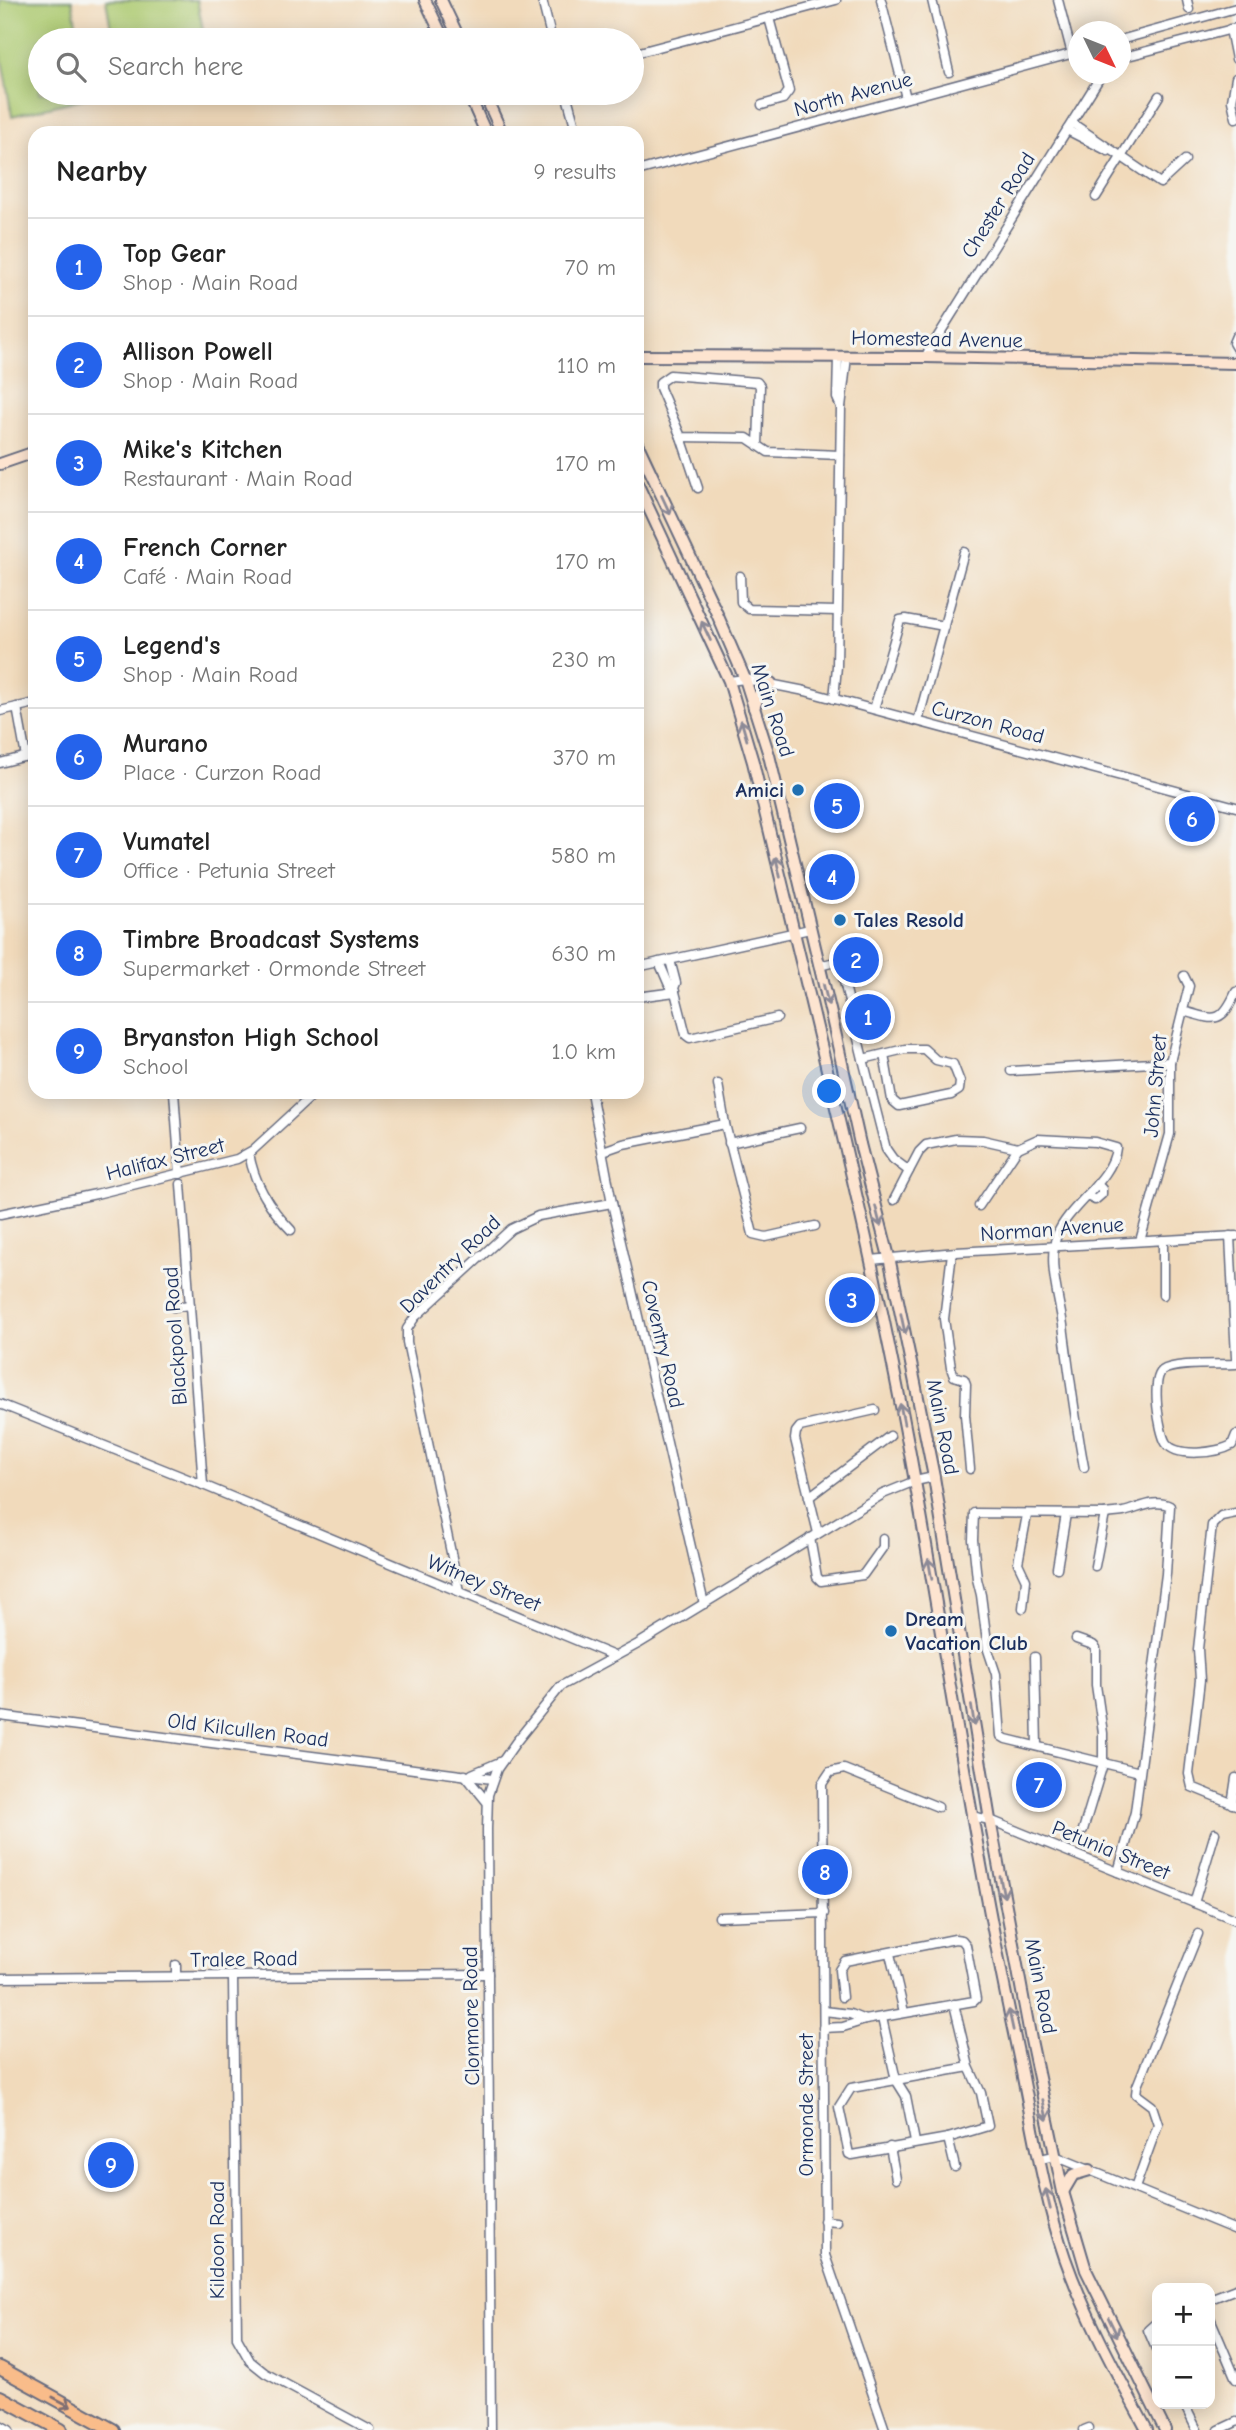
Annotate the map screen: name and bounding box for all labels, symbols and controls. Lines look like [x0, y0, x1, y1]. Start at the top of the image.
north arrow [1068, 21, 1131, 84]
search box [28, 28, 644, 105]
icon: search [52, 48, 90, 86]
text: Search here [108, 52, 243, 82]
street label: North Avenue [791, 67, 915, 121]
street label: Chester Road [956, 148, 1040, 262]
text: Nearby [56, 154, 147, 189]
text: 9 results [533, 158, 616, 185]
text: Top Gear [123, 239, 226, 269]
text: 1 [74, 254, 84, 281]
text: 70 m [564, 254, 616, 281]
text: Shop · Main Road [123, 269, 298, 296]
street label: Homestead Avenue [851, 326, 1023, 352]
text: Allison Powell [123, 337, 273, 367]
text: 2 [73, 352, 85, 379]
text: 110 m [557, 352, 616, 379]
text: Shop · Main Road [123, 367, 298, 394]
text: Mike's Kitchen [123, 435, 283, 465]
text: 3 [73, 450, 85, 477]
text: 170 m [555, 450, 616, 477]
text: Restaurant · Main Road [123, 465, 353, 492]
one-way arrow [660, 494, 673, 515]
text: French Corner [123, 533, 287, 563]
text: 4 [74, 548, 84, 575]
text: 170 m [555, 548, 616, 575]
text: Café · Main Road [123, 563, 292, 590]
one-way arrow [699, 620, 712, 642]
text: Legend's [123, 631, 220, 661]
text: 5 [73, 646, 85, 673]
text: 230 m [552, 646, 616, 673]
street label: Main Road [747, 660, 799, 760]
text: Shop · Main Road [123, 661, 298, 688]
street label: Curzon Road [929, 695, 1047, 749]
one-way arrow [736, 719, 749, 741]
text: Murano [123, 729, 208, 759]
text: 6 [73, 744, 85, 771]
text: 370 m [553, 744, 616, 771]
text: Place · Curzon Road [123, 759, 322, 786]
place label: Amici [736, 778, 784, 802]
pin: 5 [814, 780, 860, 832]
marker: Amici [790, 782, 806, 798]
pin: 6 [1169, 793, 1215, 845]
text: Vumatel [123, 827, 211, 857]
text: 7 [74, 842, 84, 869]
text: 580 m [551, 842, 616, 869]
pin: 4 [809, 851, 855, 903]
one-way arrow [771, 856, 784, 879]
text: Office · Petunia Street [123, 857, 335, 884]
place label: Tales Resold [854, 908, 964, 932]
marker: Tales Resold [832, 912, 848, 928]
text: Timbre Broadcast Systems [123, 925, 419, 955]
pin: 2 [833, 934, 879, 986]
text: 8 [73, 940, 85, 967]
text: 630 m [551, 940, 616, 967]
text: Supermarket · Ormonde Street [123, 955, 425, 982]
one-way arrow [820, 983, 834, 1006]
pin: 1 [845, 991, 891, 1043]
text: Bryanston High School [123, 1023, 379, 1053]
street label: John Street [1139, 1033, 1172, 1138]
text: 9 [73, 1038, 85, 1065]
text: 1.0 km [552, 1038, 616, 1065]
text: School [123, 1053, 188, 1080]
your location [812, 1074, 846, 1108]
street label: Halifax Street [103, 1132, 228, 1185]
one-way arrow [872, 1205, 885, 1227]
street label: Daventry Road [395, 1210, 505, 1318]
street label: Norman Avenue [979, 1212, 1125, 1246]
street label: Blackpool Road [158, 1266, 192, 1406]
pin: 3 [829, 1274, 875, 1326]
street label: Coventry Road [637, 1278, 689, 1410]
one-way arrow [896, 1312, 910, 1335]
street label: Main Road [922, 1377, 964, 1477]
one-way arrow [894, 1403, 908, 1426]
street label: Witney Street [424, 1549, 545, 1617]
one-way arrow [923, 1558, 936, 1580]
place label: Dream Vacation Club [905, 1607, 1028, 1655]
marker: Dream Vacation Club [883, 1623, 899, 1639]
one-way arrow [967, 1704, 980, 1727]
street label: Old Kilcullen Road [166, 1708, 330, 1752]
pin: 7 [1016, 1759, 1062, 1811]
street label: Petunia Street [1049, 1815, 1174, 1885]
pin: 8 [802, 1846, 848, 1898]
one-way arrow [996, 1875, 1010, 1898]
street label: Main Road [1020, 1936, 1062, 2036]
street label: Tralee Road [190, 1946, 298, 1972]
street label: Clonmore Road [458, 1946, 484, 2086]
one-way arrow [1003, 2009, 1017, 2032]
street label: Ormonde Street [794, 2032, 818, 2177]
one-way arrow [1039, 2098, 1053, 2121]
pin: 9 [88, 2139, 134, 2191]
street label: Kildoon Road [205, 2181, 229, 2299]
one-way arrow [1041, 2188, 1054, 2211]
map controls [1152, 2283, 1215, 2409]
button: + [1152, 2283, 1215, 2346]
one-way arrow [1106, 2316, 1120, 2337]
button: − [1152, 2346, 1215, 2409]
one-way arrow [52, 2395, 72, 2409]

